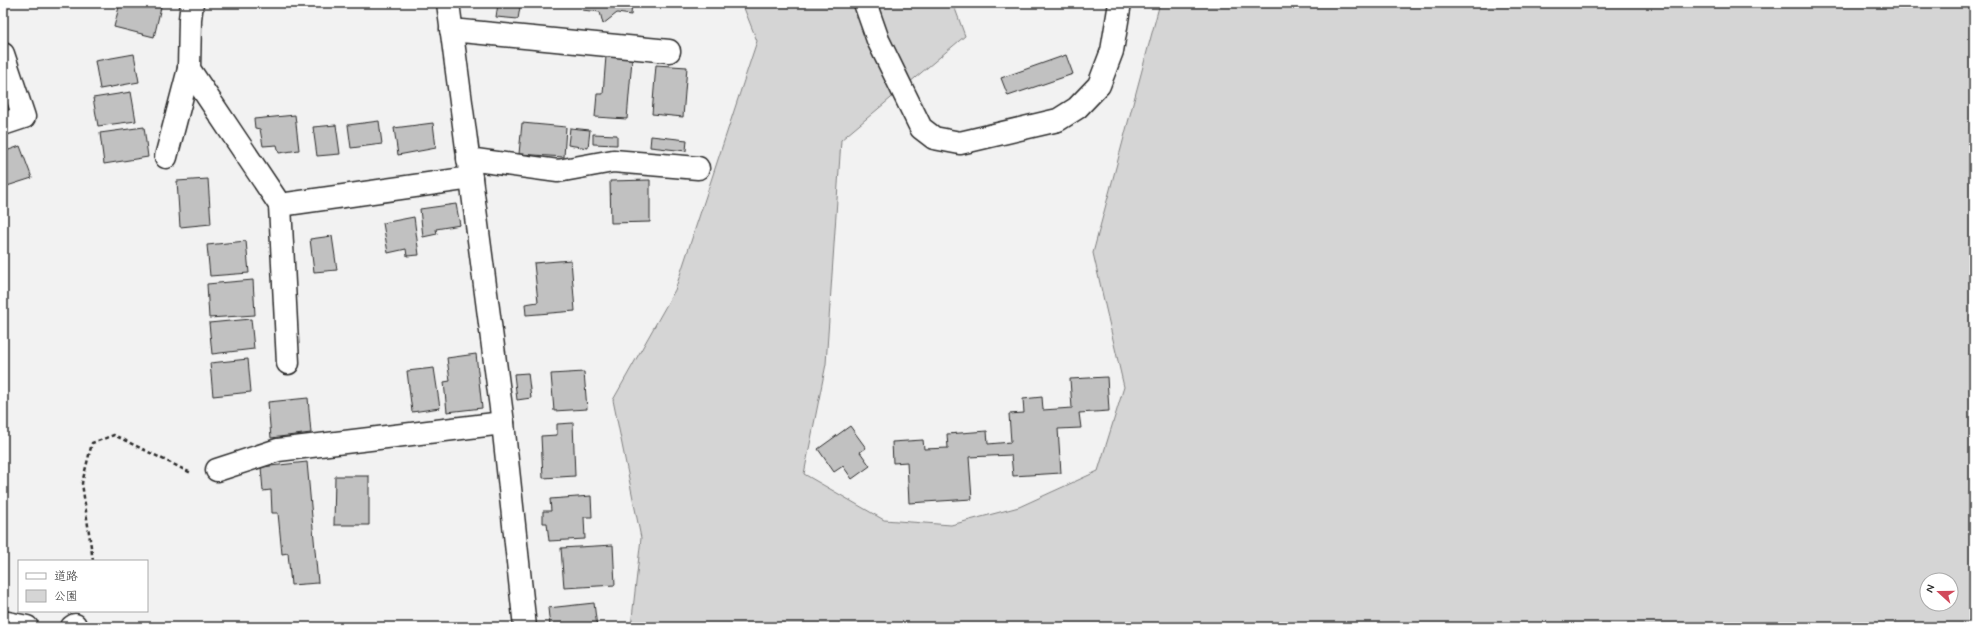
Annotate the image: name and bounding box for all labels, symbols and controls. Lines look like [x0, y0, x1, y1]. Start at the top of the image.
legend [18, 560, 148, 612]
text: 道路 [54, 569, 78, 585]
north arrow [1919, 572, 1959, 612]
text: N [1923, 583, 1938, 595]
text: 公園 [54, 589, 78, 605]

